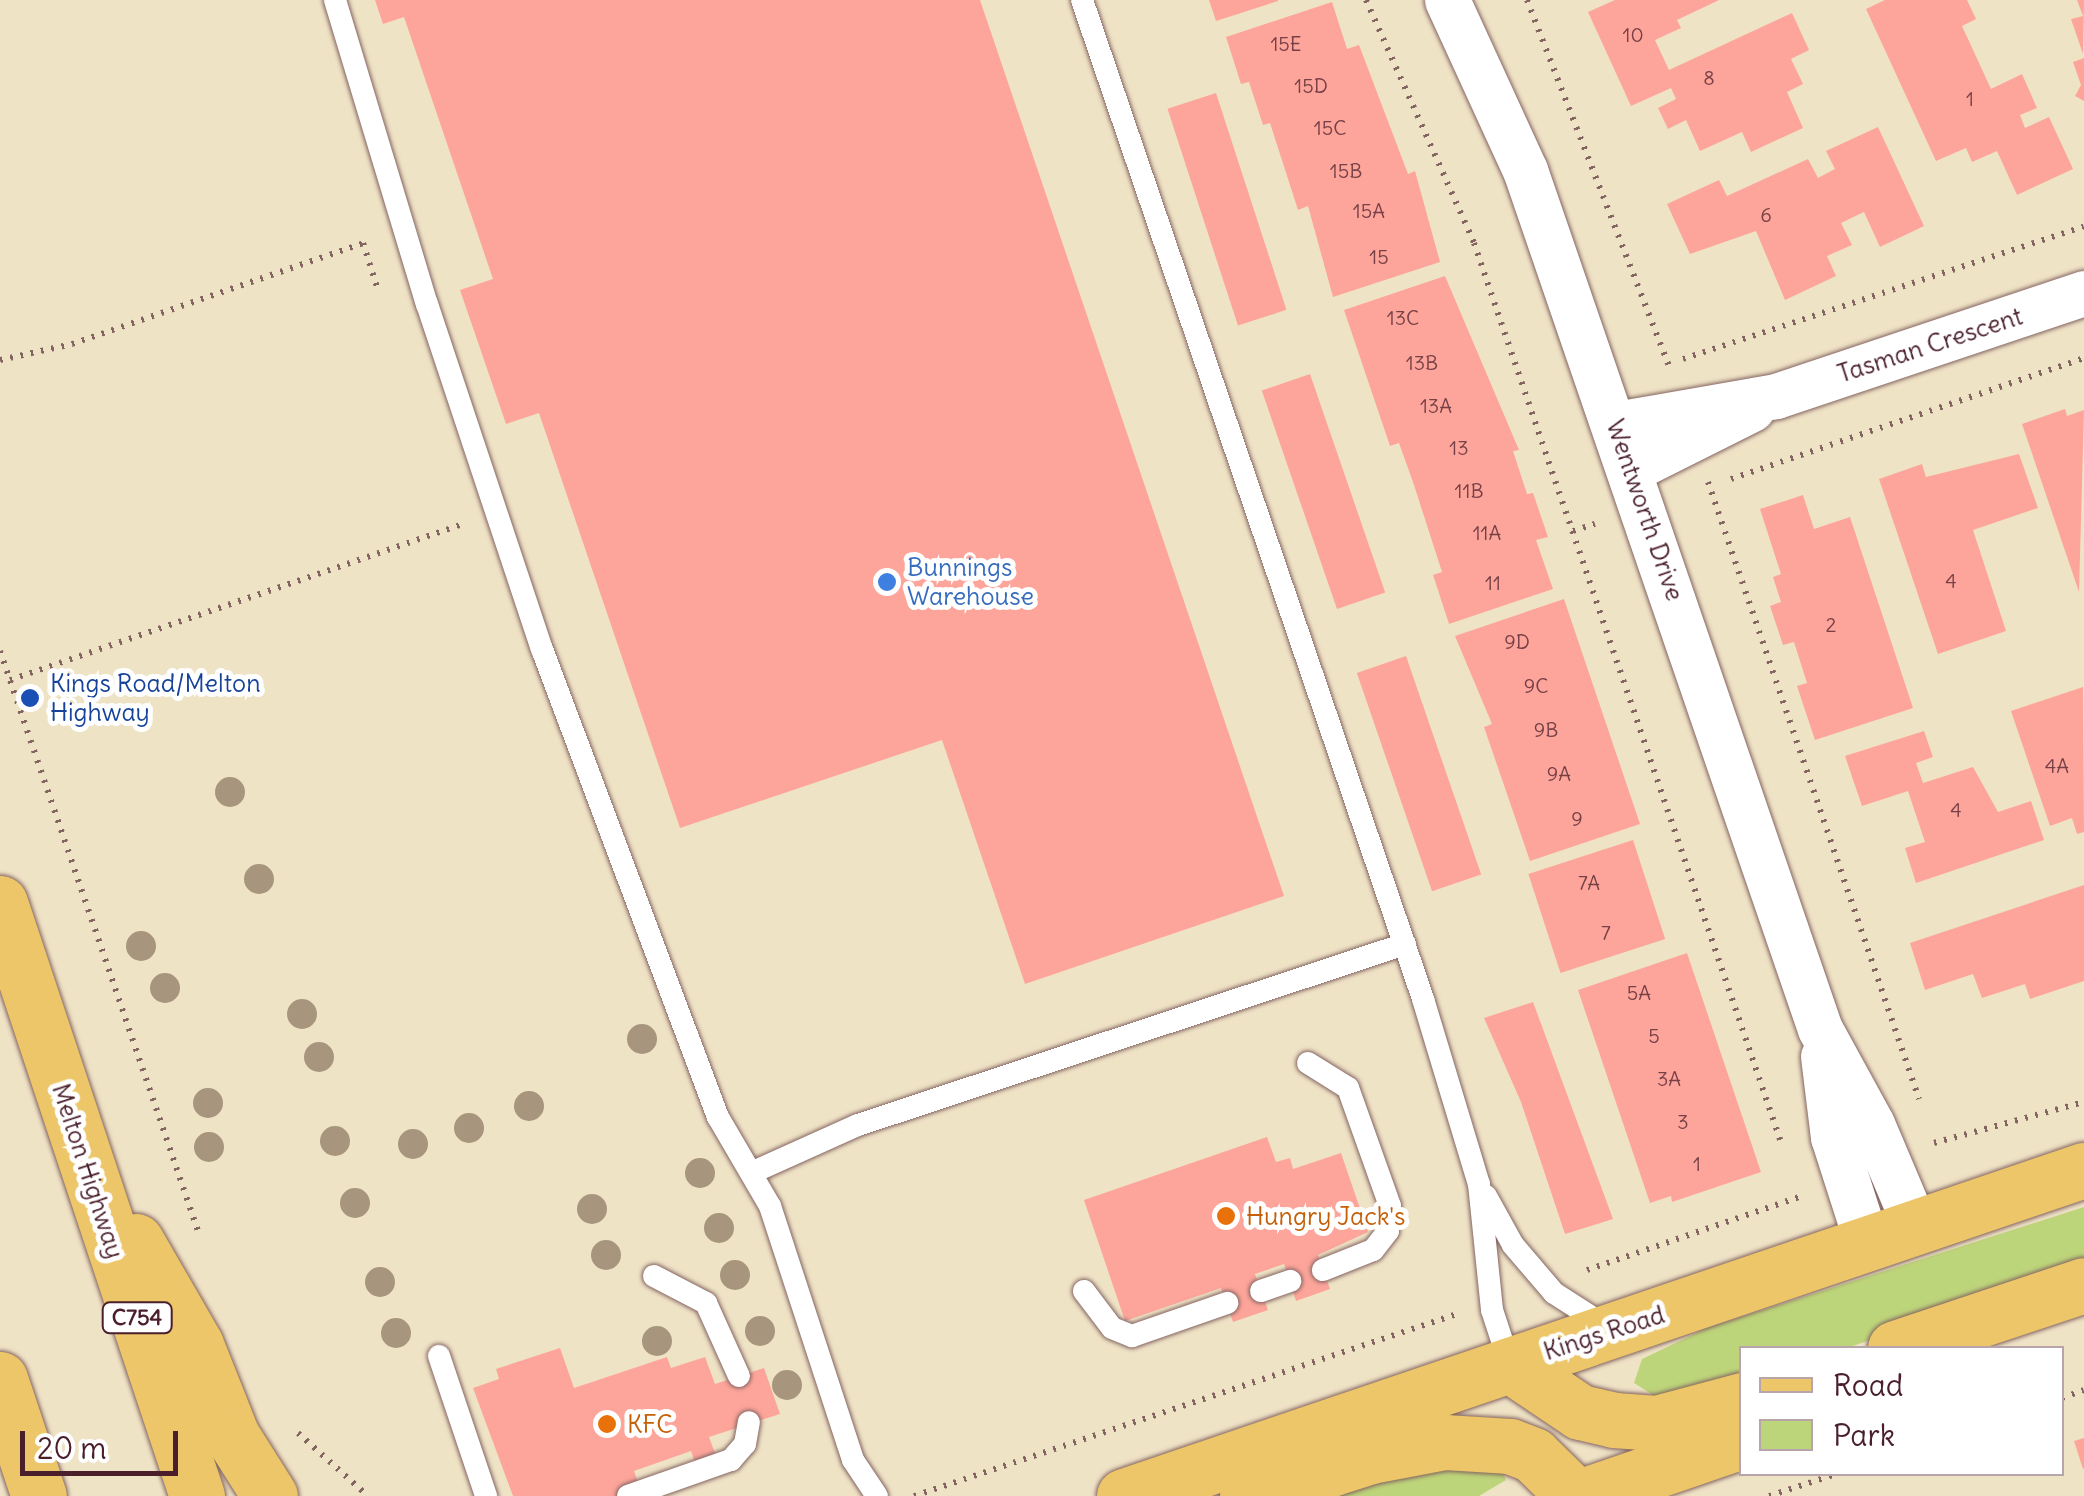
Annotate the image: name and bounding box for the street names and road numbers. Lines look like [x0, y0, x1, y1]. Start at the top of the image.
street label: Tasman Crescent [1834, 301, 2026, 389]
street label: Wentworth Drive [1600, 415, 1690, 605]
street label: Melton Highway [46, 1080, 130, 1262]
street label: Kings Road [1540, 1299, 1668, 1367]
road number: C754 [100, 1301, 174, 1335]

